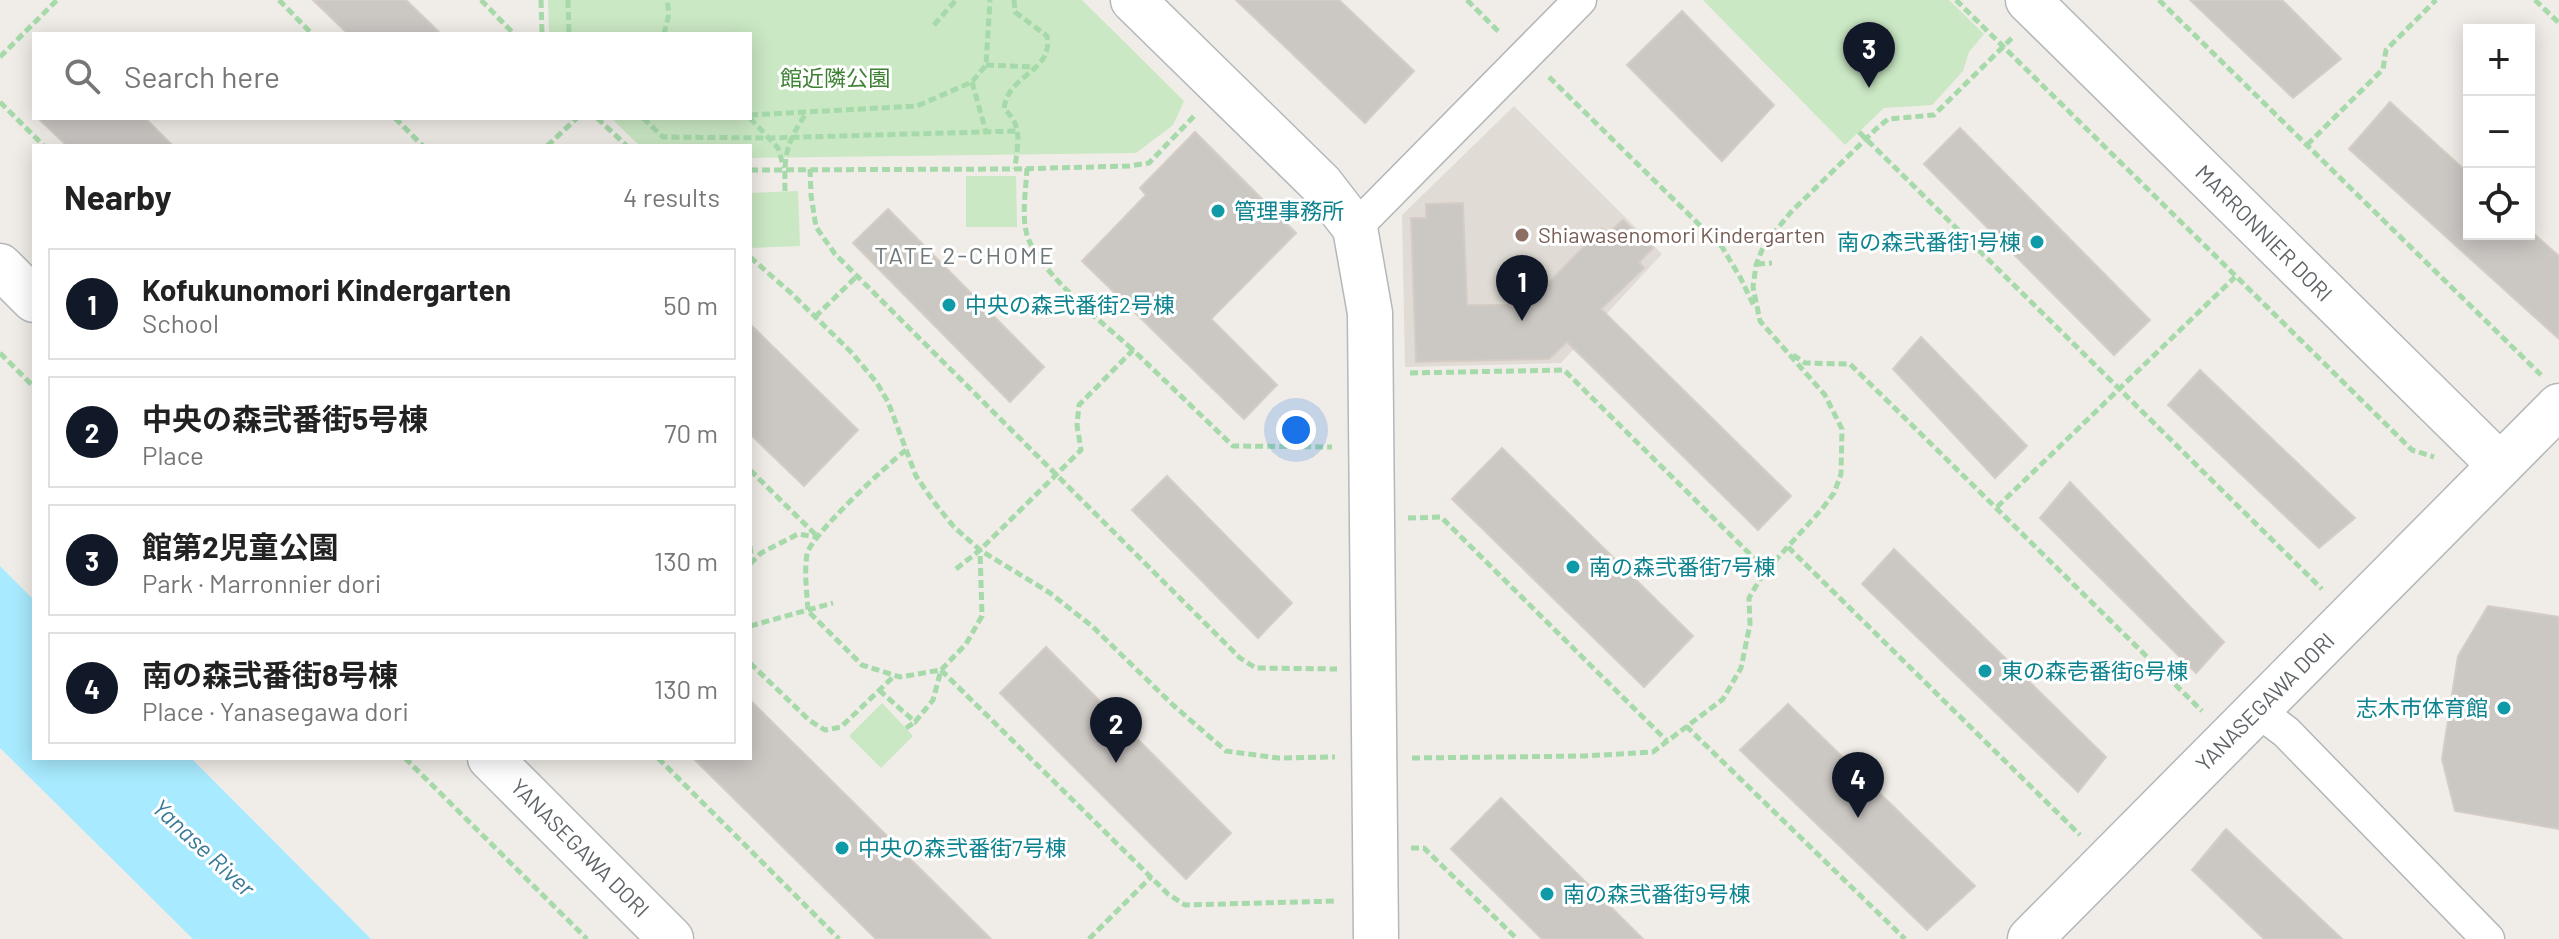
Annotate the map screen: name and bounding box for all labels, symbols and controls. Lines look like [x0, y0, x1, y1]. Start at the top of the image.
pin: 3 [1843, 22, 1895, 88]
map controls [2463, 24, 2535, 240]
button: + [2463, 24, 2535, 96]
search box [32, 32, 752, 120]
icon: search [60, 54, 104, 98]
text: Search here [124, 58, 280, 94]
park label: 館近隣公園 [780, 64, 890, 90]
button: − [2463, 96, 2535, 168]
street label: MARRONNIER DORI [2191, 159, 2338, 306]
button: locate [2463, 168, 2535, 240]
text: Nearby [64, 176, 172, 217]
text: 4 results [623, 181, 720, 212]
place label: 管理事務所 [1234, 197, 1344, 223]
marker: 管理事務所 [1209, 202, 1227, 220]
place label: Shiawasenomori Kindergarten [1538, 221, 1825, 247]
marker: Shiawasenomori Kindergarten [1513, 226, 1531, 244]
place label: 南の森弐番街1号棟 [1837, 228, 2021, 254]
marker: 南の森弐番街1号棟 [2028, 233, 2046, 251]
district label: TATE 2-CHOME [874, 240, 1056, 269]
pin: 1 [1496, 255, 1548, 321]
text: Kofukunomori Kindergarten [142, 271, 511, 307]
text: 1 [87, 289, 97, 320]
text: 50 m [663, 289, 718, 320]
place label: 中央の森弐番街2号棟 [965, 291, 1175, 317]
marker: 中央の森弐番街2号棟 [940, 296, 958, 314]
text: School [142, 307, 219, 338]
text: 中央の森弐番街5号棟 [142, 400, 428, 436]
your location [1276, 410, 1316, 450]
text: 2 [85, 417, 99, 448]
text: 70 m [664, 417, 718, 448]
text: Place [142, 439, 204, 470]
text: 館第2児童公園 [142, 528, 339, 564]
text: 3 [85, 545, 99, 576]
text: 130 m [654, 545, 718, 576]
place label: 南の森弐番街7号棟 [1589, 553, 1775, 579]
marker: 南の森弐番街7号棟 [1564, 558, 1582, 576]
text: Park · Marronnier dori [142, 567, 381, 598]
street label: YANASEGAWA DORI [2190, 627, 2339, 776]
text: 南の森弐番街8号棟 [142, 656, 398, 692]
place label: 東の森壱番街6号棟 [2001, 657, 2188, 683]
marker: 東の森壱番街6号棟 [1976, 662, 1994, 680]
text: 4 [84, 673, 100, 704]
text: 130 m [654, 673, 718, 704]
place label: 志木市体育館 [2356, 694, 2488, 720]
text: Place · Yanasegawa dori [142, 695, 409, 726]
pin: 2 [1090, 697, 1142, 763]
marker: 志木市体育館 [2495, 699, 2513, 717]
pin: 4 [1832, 752, 1884, 818]
street label: YANASEGAWA DORI [506, 773, 655, 922]
water label: Yanase River [147, 792, 262, 903]
place label: 中央の森弐番街7号棟 [858, 834, 1066, 860]
marker: 中央の森弐番街7号棟 [833, 839, 851, 857]
place label: 南の森弐番街9号棟 [1563, 880, 1750, 906]
marker: 南の森弐番街9号棟 [1538, 885, 1556, 903]

